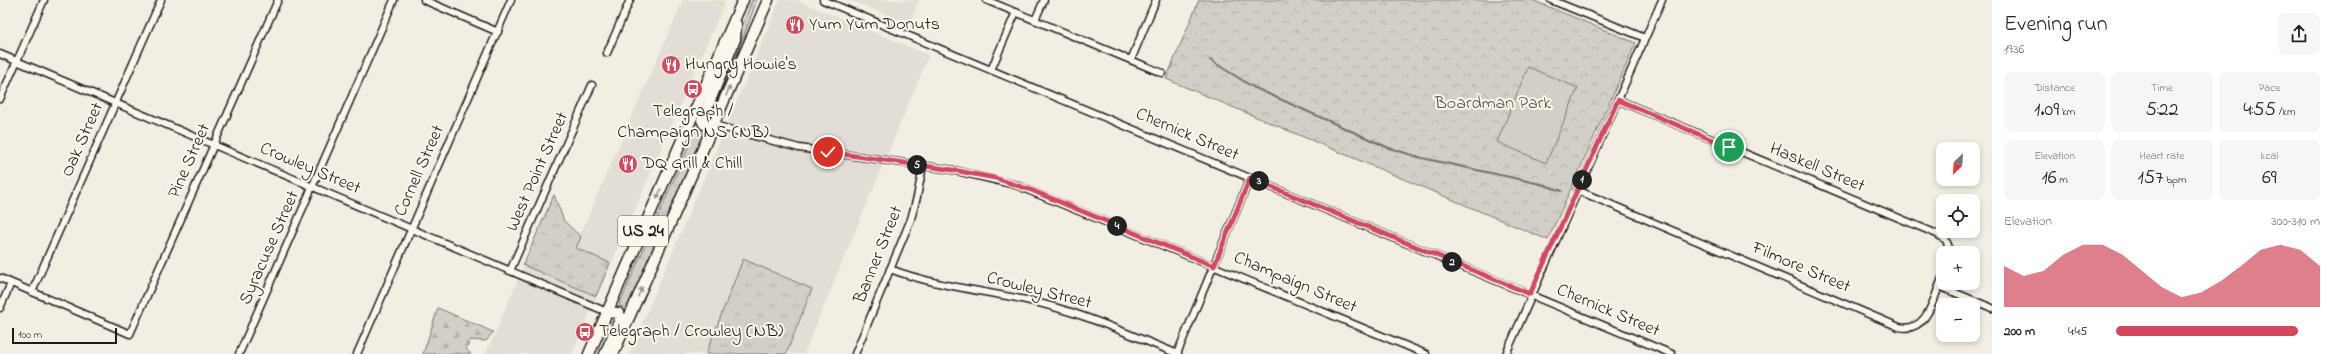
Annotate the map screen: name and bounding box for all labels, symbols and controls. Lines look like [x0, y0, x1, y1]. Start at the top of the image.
text: Evening run [2004, 9, 2108, 41]
place label: Yum Yum Donuts [809, 12, 940, 38]
button: share [2278, 13, 2320, 55]
restaurant icon: Yum Yum Donuts [784, 14, 806, 36]
text: 19:36 [2004, 40, 2024, 59]
place label: Hungry Howie's [685, 52, 797, 79]
restaurant icon: Hungry Howie's [660, 54, 682, 76]
bus stop icon: Telegraph / Champaign NS (NB) [682, 78, 704, 100]
text: Distance [2034, 80, 2075, 96]
text: Time [2151, 80, 2173, 96]
text: Pace [2259, 80, 2280, 96]
one-way arrow [726, 85, 732, 97]
park label: Boardman Park [1434, 91, 1551, 117]
text: 1.09 [2034, 96, 2059, 125]
text: 5:22 [2145, 96, 2179, 125]
text: 4:55 [2243, 96, 2276, 125]
street label: Oak Street [55, 98, 111, 182]
place label: Telegraph / Champaign NS (NB) [617, 99, 769, 147]
street label: Chernick Street [1131, 102, 1243, 168]
text: km [2059, 104, 2075, 120]
text: /km [2276, 104, 2296, 120]
street label: West Point Street [500, 108, 576, 236]
street label: Pine Street [162, 119, 218, 203]
street label: Cornell Street [388, 121, 452, 221]
pin [1712, 130, 1746, 164]
pin [811, 135, 845, 169]
street label: Crowley Street [256, 136, 364, 202]
icon: arrive [1718, 136, 1740, 158]
street label: Haskell Street [1765, 136, 1869, 200]
icon: check [817, 141, 839, 163]
north arrow [1936, 142, 1980, 186]
map controls [1936, 142, 1980, 342]
text: Elevation [2034, 148, 2075, 164]
text: Heart rate [2139, 148, 2185, 164]
text: kcal [2261, 148, 2278, 164]
place label: DQ Grill & Chill [641, 151, 742, 177]
restaurant icon: DQ Grill & Chill [617, 153, 639, 175]
pin: 5 [907, 155, 927, 175]
text: 5 [914, 157, 920, 173]
text: 16 [2041, 164, 2057, 193]
text: 157 [2137, 164, 2163, 193]
text: 69 [2262, 164, 2277, 193]
pin: 1 [1572, 170, 1592, 190]
pin: 3 [1249, 171, 1269, 191]
text: 1 [1580, 172, 1584, 188]
text: m [2057, 172, 2068, 188]
text: bpm [2163, 172, 2187, 188]
text: 3 [1257, 173, 1261, 189]
street label: Syracuse Street [233, 187, 307, 309]
one-way arrow [655, 188, 661, 200]
button: locate [1936, 194, 1980, 238]
street label: Banner Street [847, 202, 910, 309]
text: Elevation [2004, 212, 2052, 231]
text: 300–310 m [2271, 212, 2320, 231]
road number: US 24 [618, 216, 668, 246]
pin: 4 [1107, 216, 1127, 236]
text: 4 [1115, 218, 1119, 234]
street label: Filmore Street [1747, 235, 1854, 300]
street label: Champaign Street [1229, 245, 1361, 322]
button: + [1936, 246, 1980, 290]
pin: 2 [1442, 252, 1462, 272]
text: 2 [1449, 254, 1455, 270]
street label: Crowley Street [984, 265, 1094, 317]
street label: Chernick Street [1552, 278, 1664, 344]
one-way arrow [638, 285, 644, 297]
button: − [1936, 298, 1980, 342]
place label: Telegraph / Crowley (NB) [599, 319, 783, 346]
bus stop icon: Telegraph / Crowley (NB) [574, 321, 596, 343]
text: 200 m [2004, 322, 2035, 341]
text: 4:45 [2068, 322, 2087, 341]
scale bar [12, 326, 117, 345]
text: 100 m [18, 327, 42, 343]

